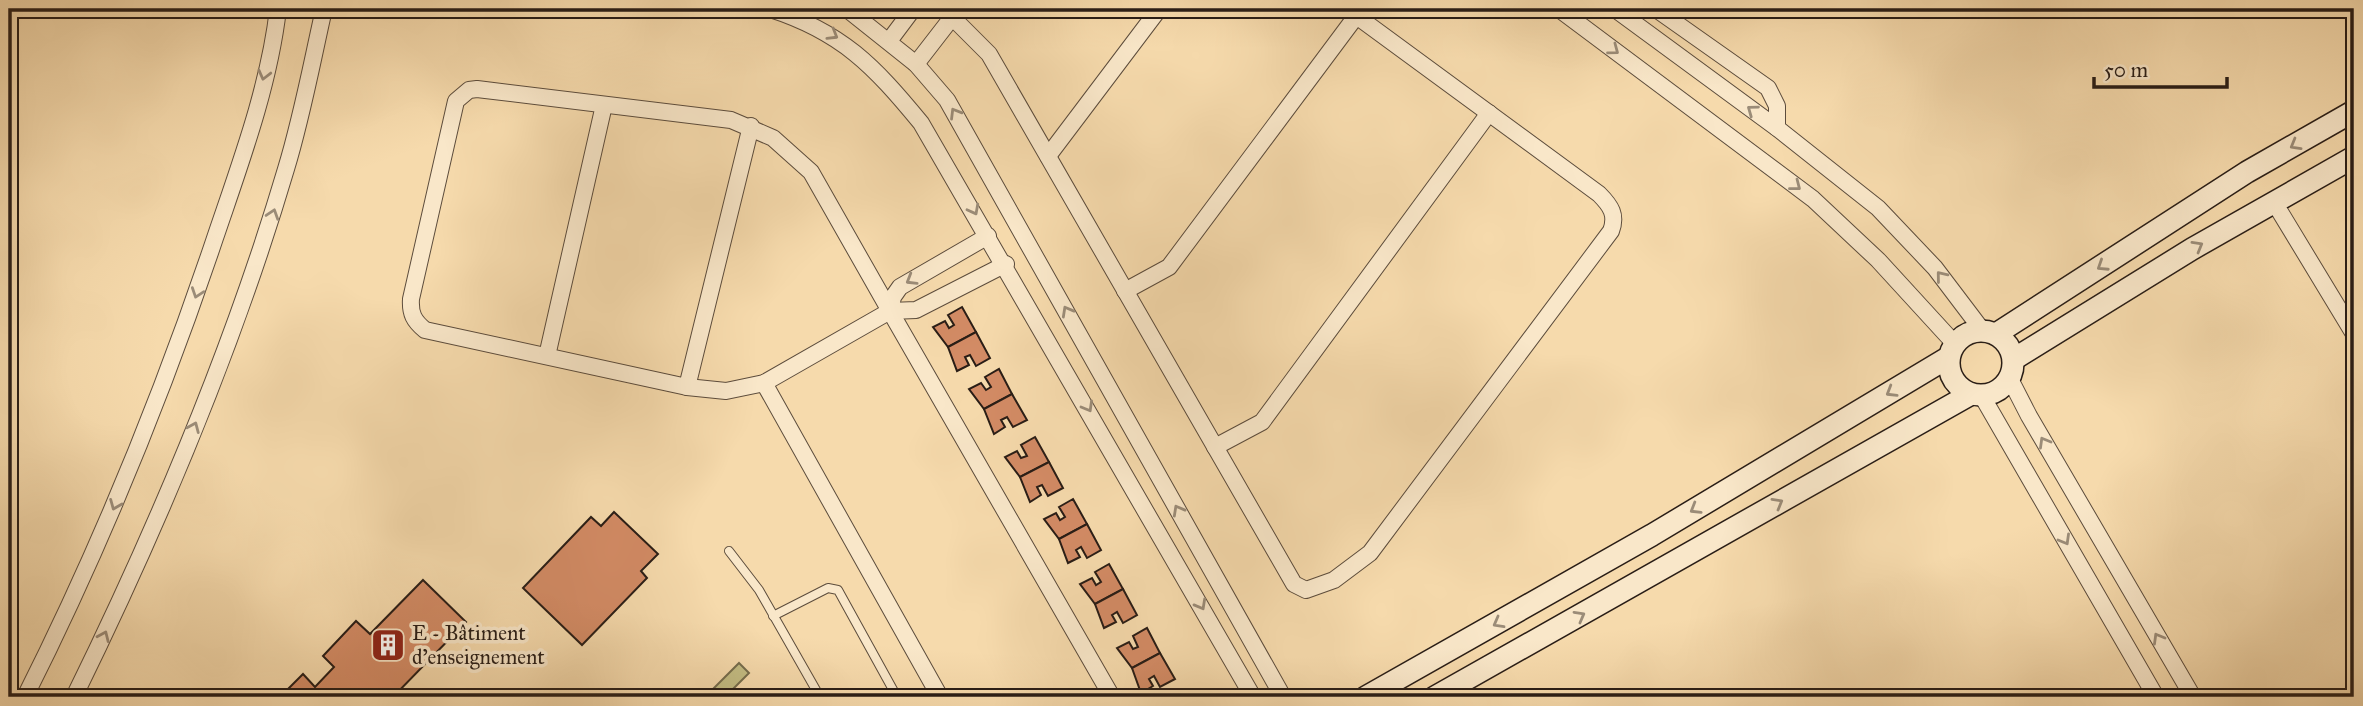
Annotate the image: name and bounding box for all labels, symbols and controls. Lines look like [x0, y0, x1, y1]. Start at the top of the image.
one-way arrow [825, 27, 838, 40]
one-way arrow [1606, 41, 1619, 54]
scale bar [2094, 46, 2226, 90]
text: 50 m [2104, 57, 2149, 83]
one-way arrow [257, 69, 272, 81]
one-way arrow [1748, 105, 1760, 118]
one-way arrow [950, 108, 963, 120]
one-way arrow [2290, 137, 2302, 150]
one-way arrow [1788, 177, 1801, 190]
one-way arrow [966, 203, 979, 216]
one-way arrow [264, 208, 279, 220]
one-way arrow [2190, 241, 2203, 254]
one-way arrow [2097, 257, 2110, 270]
one-way arrow [1936, 271, 1949, 283]
one-way arrow [906, 272, 919, 285]
one-way arrow [191, 286, 205, 298]
one-way arrow [1062, 305, 1075, 318]
one-way arrow [1885, 384, 1898, 397]
one-way arrow [1080, 400, 1093, 412]
one-way arrow [186, 422, 200, 434]
one-way arrow [2039, 436, 2052, 449]
one-way arrow [110, 498, 124, 510]
one-way arrow [1771, 498, 1784, 511]
one-way arrow [1690, 501, 1703, 514]
one-way arrow [1173, 504, 1186, 517]
one-way arrow [2057, 532, 2070, 545]
one-way arrow [1193, 597, 1206, 610]
one-way arrow [1573, 611, 1586, 624]
one-way arrow [1493, 615, 1505, 628]
place label: E - Bâtiment d'enseignement [412, 620, 545, 670]
building icon: E - Bâtiment d'enseignement [369, 626, 407, 664]
one-way arrow [96, 631, 110, 643]
one-way arrow [2154, 633, 2167, 646]

